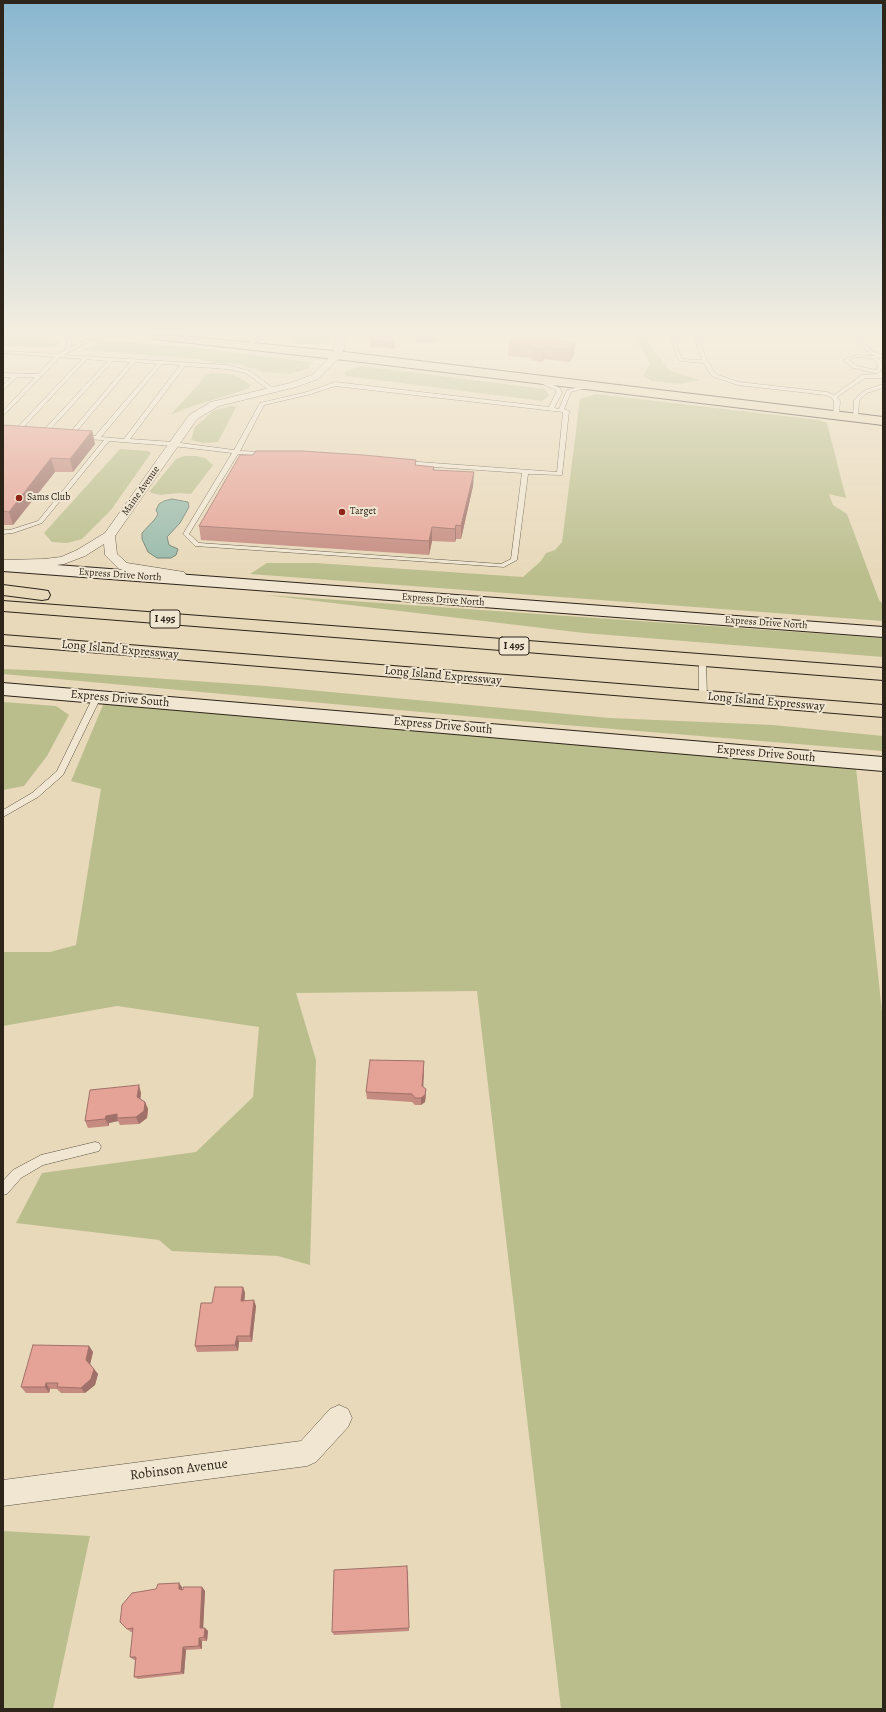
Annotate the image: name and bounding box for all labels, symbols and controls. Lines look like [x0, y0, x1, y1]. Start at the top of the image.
street label: Maine Avenue [120, 464, 162, 518]
place label: Sams Club [27, 492, 70, 504]
marker: Sams Club [14, 493, 24, 503]
place label: Target [350, 506, 376, 518]
marker: Target [337, 507, 347, 517]
street label: Express Drive North [78, 566, 162, 584]
street label: Express Drive North [401, 591, 485, 609]
road number: I 495 [150, 610, 180, 628]
street label: Express Drive North [724, 614, 808, 632]
road number: I 495 [499, 637, 529, 655]
street label: Long Island Expressway [61, 638, 179, 662]
street label: Long Island Expressway [384, 664, 502, 688]
street label: Express Drive South [70, 688, 170, 710]
street label: Long Island Expressway [707, 690, 825, 714]
street label: Express Drive South [393, 715, 493, 737]
street label: Express Drive South [716, 743, 816, 765]
street label: Robinson Avenue [129, 1456, 229, 1484]

